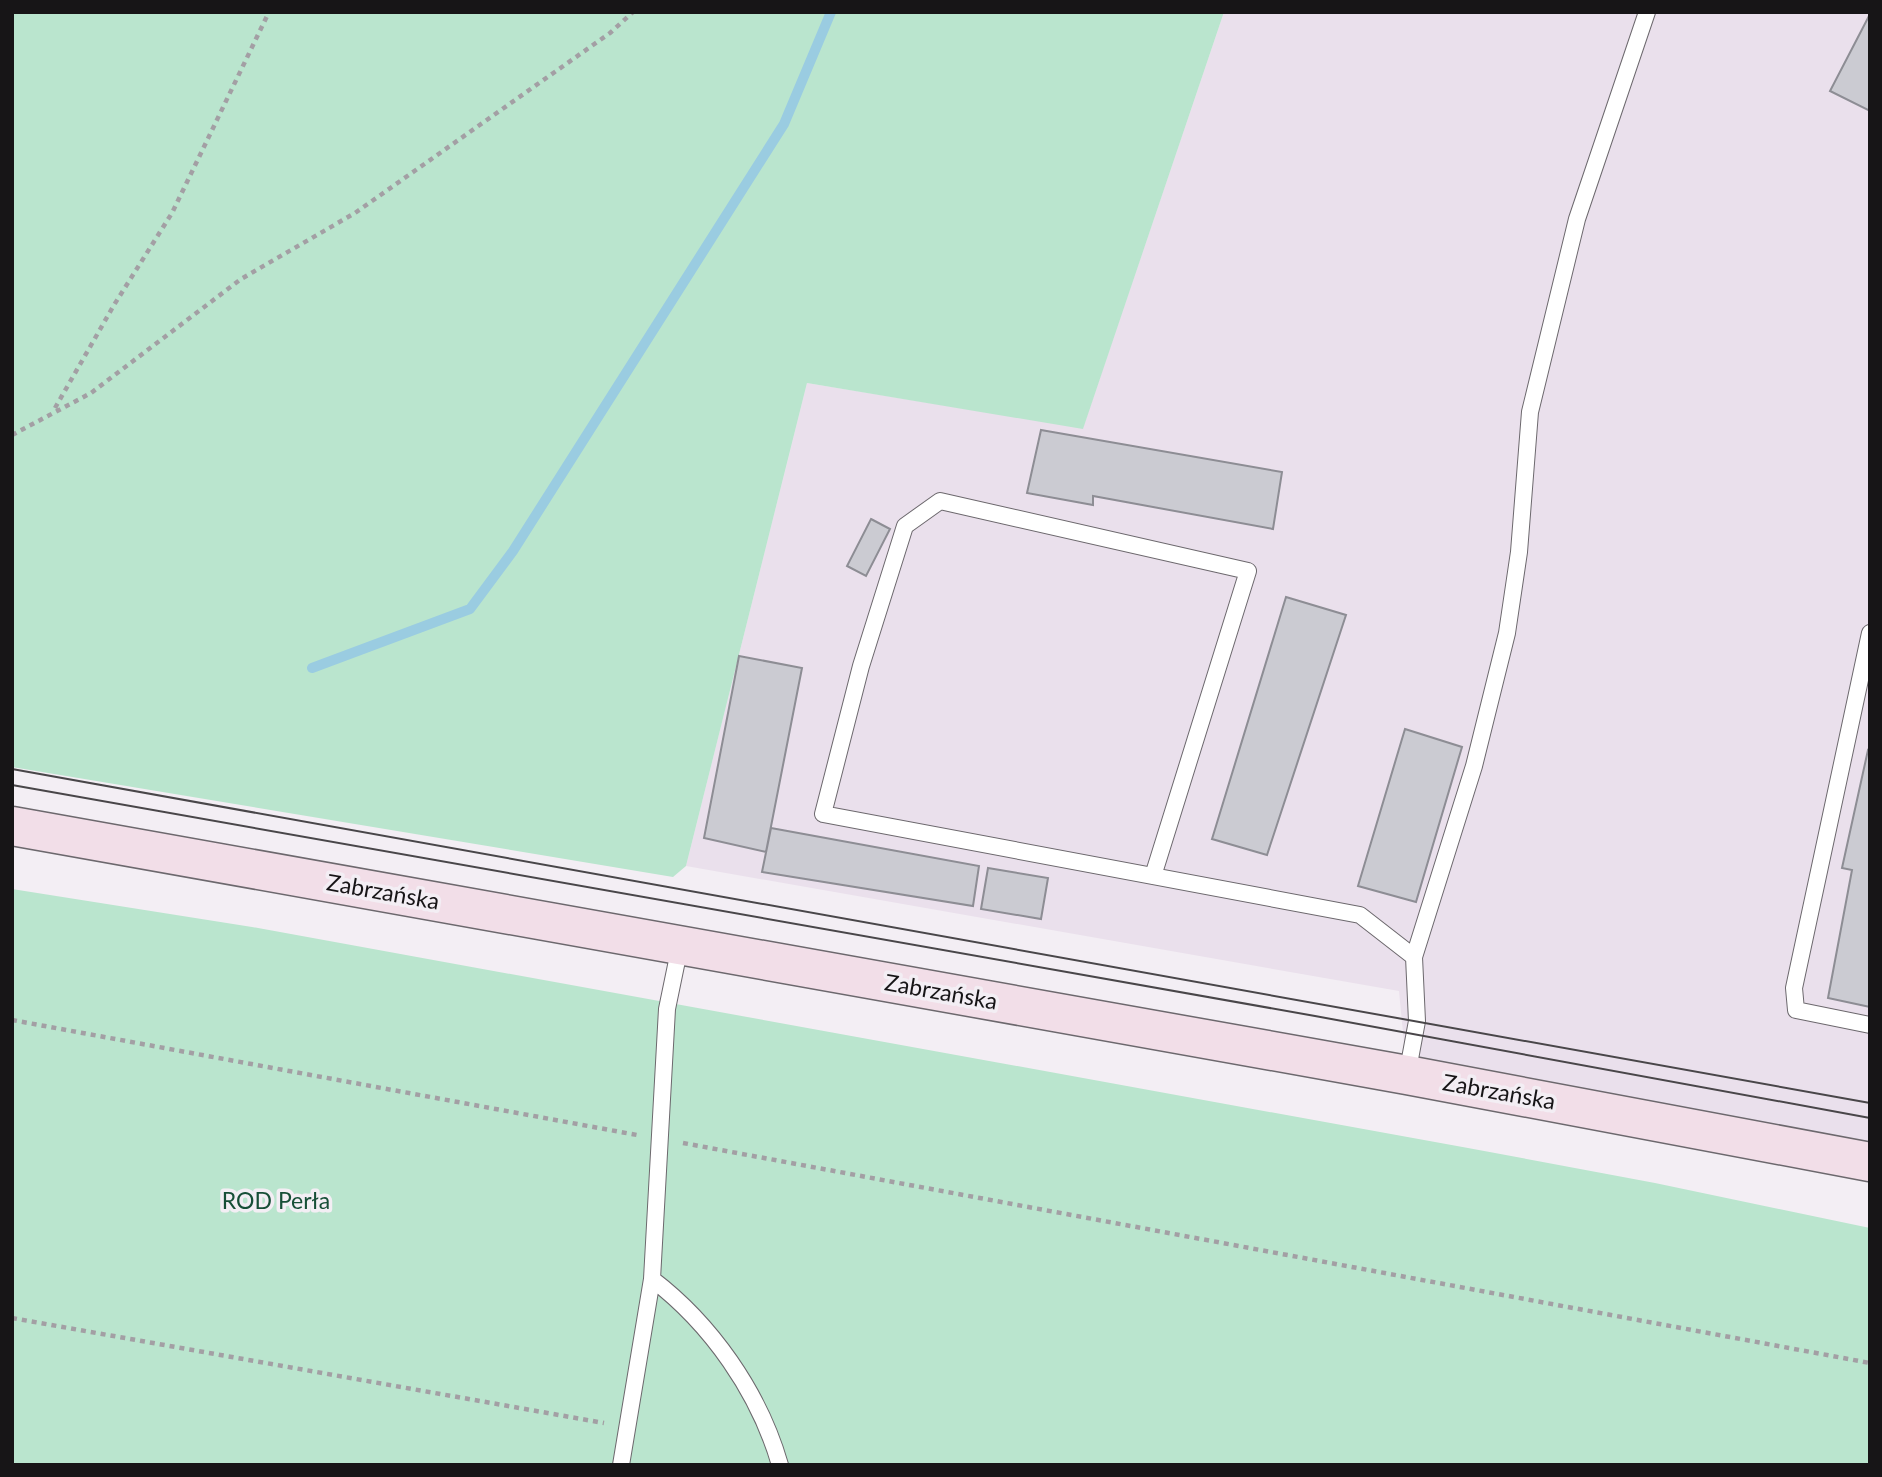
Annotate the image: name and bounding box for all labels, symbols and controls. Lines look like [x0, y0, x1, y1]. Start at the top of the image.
street label: Zabrzańska [325, 867, 442, 915]
street label: Zabrzańska [883, 967, 1000, 1015]
street label: Zabrzańska [1441, 1067, 1558, 1115]
park label: ROD Perła [222, 1186, 330, 1214]

